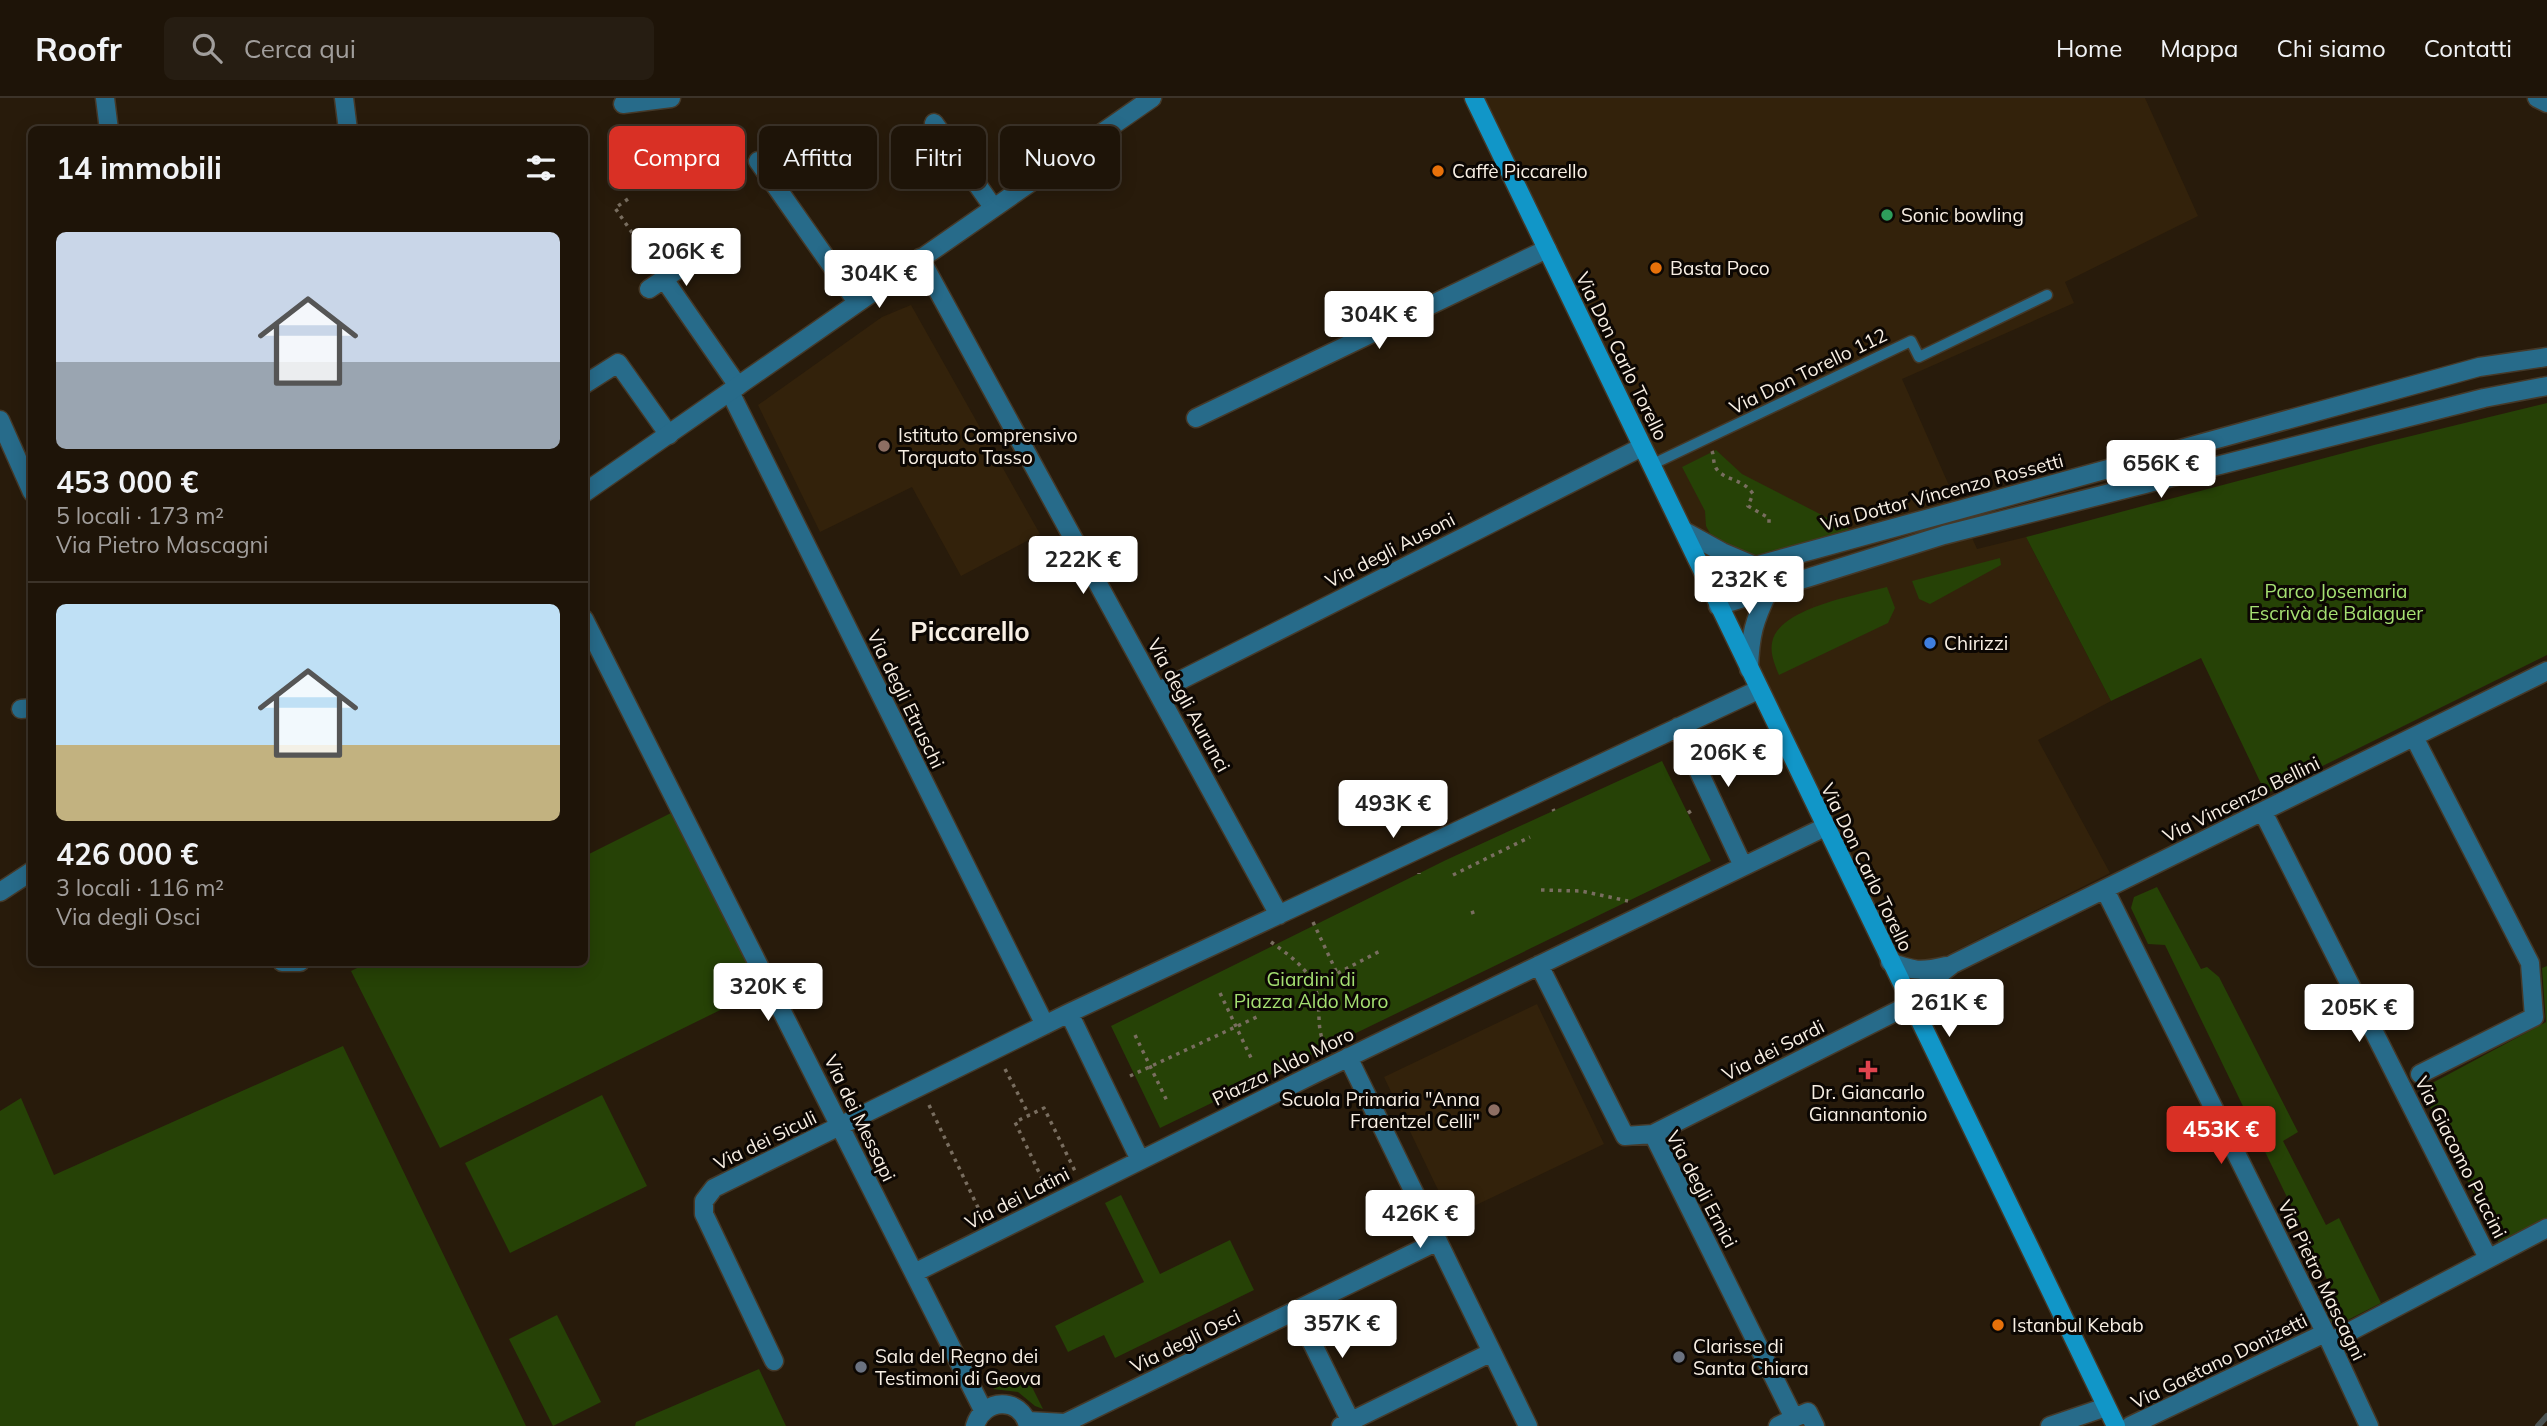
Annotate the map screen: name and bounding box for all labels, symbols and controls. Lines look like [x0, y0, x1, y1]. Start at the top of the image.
search box [164, 17, 654, 80]
text: Roofr [35, 28, 122, 69]
icon: search [188, 29, 226, 67]
text: Cerca qui [244, 32, 356, 65]
text: Home [2056, 33, 2122, 63]
text: Mappa [2160, 33, 2238, 63]
text: Chi siamo [2276, 33, 2386, 63]
text: Contatti [2424, 33, 2512, 63]
chip: Compra [609, 126, 745, 189]
chip: Affitta [759, 126, 877, 189]
chip: Filtri [891, 126, 986, 189]
chip: Nuovo [1000, 126, 1120, 189]
text: 14 immobili [56, 149, 222, 187]
icon: filters [522, 149, 560, 187]
place label: Caffè Piccarello [1452, 159, 1588, 183]
marker: Caffè Piccarello [1430, 163, 1446, 179]
place label: Sonic bowling [1901, 203, 2024, 227]
marker: Sonic bowling [1879, 207, 1895, 223]
pin: 206K € [629, 228, 743, 288]
text: 206K € [648, 236, 724, 265]
pin: 304K € [822, 250, 936, 310]
place label: Basta Poco [1670, 256, 1770, 280]
text: 304K € [841, 258, 917, 287]
marker: Basta Poco [1648, 260, 1664, 276]
street label: Via Don Carlo Torello [1571, 268, 1673, 444]
icon: home [245, 278, 371, 404]
pin: 304K € [1322, 292, 1436, 351]
text: 304K € [1341, 299, 1417, 328]
street label: Via Don Torello 112 [1725, 322, 1891, 420]
place label: Istituto Comprensivo Torquato Tasso [898, 423, 1078, 469]
marker: Istituto Comprensivo Torquato Tasso [876, 438, 892, 454]
pin: 656K € [2104, 440, 2218, 500]
street label: Via Dottor Vincenzo Rossetti [1818, 448, 2066, 536]
text: 656K € [2123, 448, 2199, 477]
text: 453 000 € [56, 463, 198, 501]
text: 5 locali · 173 m² [56, 501, 224, 530]
street label: Via degli Ausoni [1321, 507, 1459, 593]
text: Via Pietro Mascagni [56, 530, 269, 559]
pin: 222K € [1026, 536, 1140, 596]
text: 222K € [1045, 544, 1121, 573]
pin: 232K € [1692, 556, 1806, 616]
text: 232K € [1711, 564, 1787, 593]
park label: Parco Josemaria Escrivà de Balaguer [2249, 579, 2423, 625]
district label: Piccarello [910, 615, 1030, 648]
street label: Via degli Etruschi [862, 626, 950, 772]
place label: Chirizzi [1944, 631, 2008, 655]
street label: Via degli Aurunci [1142, 634, 1236, 776]
marker: Chirizzi [1922, 635, 1938, 651]
icon: home [245, 650, 371, 776]
pin: 206K € [1671, 730, 1785, 789]
text: 206K € [1690, 737, 1766, 766]
street label: Via Vincenzo Bellini [2159, 751, 2323, 847]
street label: Via Don Carlo Torello [1816, 779, 1918, 955]
pin: 493K € [1336, 780, 1450, 840]
text: 493K € [1355, 788, 1431, 817]
text: 426 000 € [56, 835, 198, 873]
text: 3 locali · 116 m² [56, 873, 224, 902]
text: Via degli Osci [56, 902, 201, 931]
pin: 320K € [711, 964, 825, 1023]
park label: Giardini di Piazza Aldo Moro [1234, 967, 1388, 1013]
text: 320K € [730, 971, 806, 1000]
pin: 261K € [1892, 979, 2006, 1039]
pin: 205K € [2302, 984, 2416, 1044]
text: 261K € [1911, 987, 1987, 1016]
text: 205K € [2321, 992, 2397, 1021]
street label: Via dei Sardi [1718, 1014, 1828, 1086]
street label: Piazza Aldo Moro [1208, 1021, 1358, 1111]
street label: Via dei Messapi [819, 1051, 901, 1185]
marker: Dr. Giancarlo Giannantonio [1860, 1062, 1876, 1078]
street label: Via Giacomo Puccini [2410, 1072, 2512, 1242]
place label: Dr. Giancarlo Giannantonio [1809, 1080, 1927, 1126]
place label: Scuola Primaria "Anna Fraentzel Celli" [1282, 1087, 1480, 1133]
marker: Scuola Primaria "Anna Fraentzel Celli" [1486, 1102, 1502, 1118]
street label: Via dei Siculi [710, 1105, 820, 1175]
pin: 453K € [2164, 1107, 2278, 1166]
text: 453K € [2183, 1114, 2259, 1143]
street label: Via degli Ernici [1661, 1126, 1743, 1252]
street label: Via dei Latini [961, 1161, 1073, 1235]
pin: 426K € [1363, 1190, 1477, 1250]
street label: Via Pietro Mascagni [2273, 1196, 2371, 1364]
text: 426K € [1382, 1198, 1458, 1227]
pin: 357K € [1285, 1300, 1399, 1360]
street label: Via degli Osci [1126, 1304, 1244, 1378]
text: 357K € [1304, 1308, 1380, 1337]
street label: Via Gaetano Donizetti [2127, 1308, 2311, 1414]
place label: Istanbul Kebab [2012, 1313, 2144, 1337]
marker: Istanbul Kebab [1990, 1317, 2006, 1333]
place label: Clarisse di Santa Chiara [1693, 1334, 1809, 1380]
place label: Sala del Regno dei Testimoni di Geova [875, 1344, 1041, 1390]
marker: Clarisse di Santa Chiara [1671, 1349, 1687, 1365]
marker: Sala del Regno dei Testimoni di Geova [853, 1359, 869, 1375]

